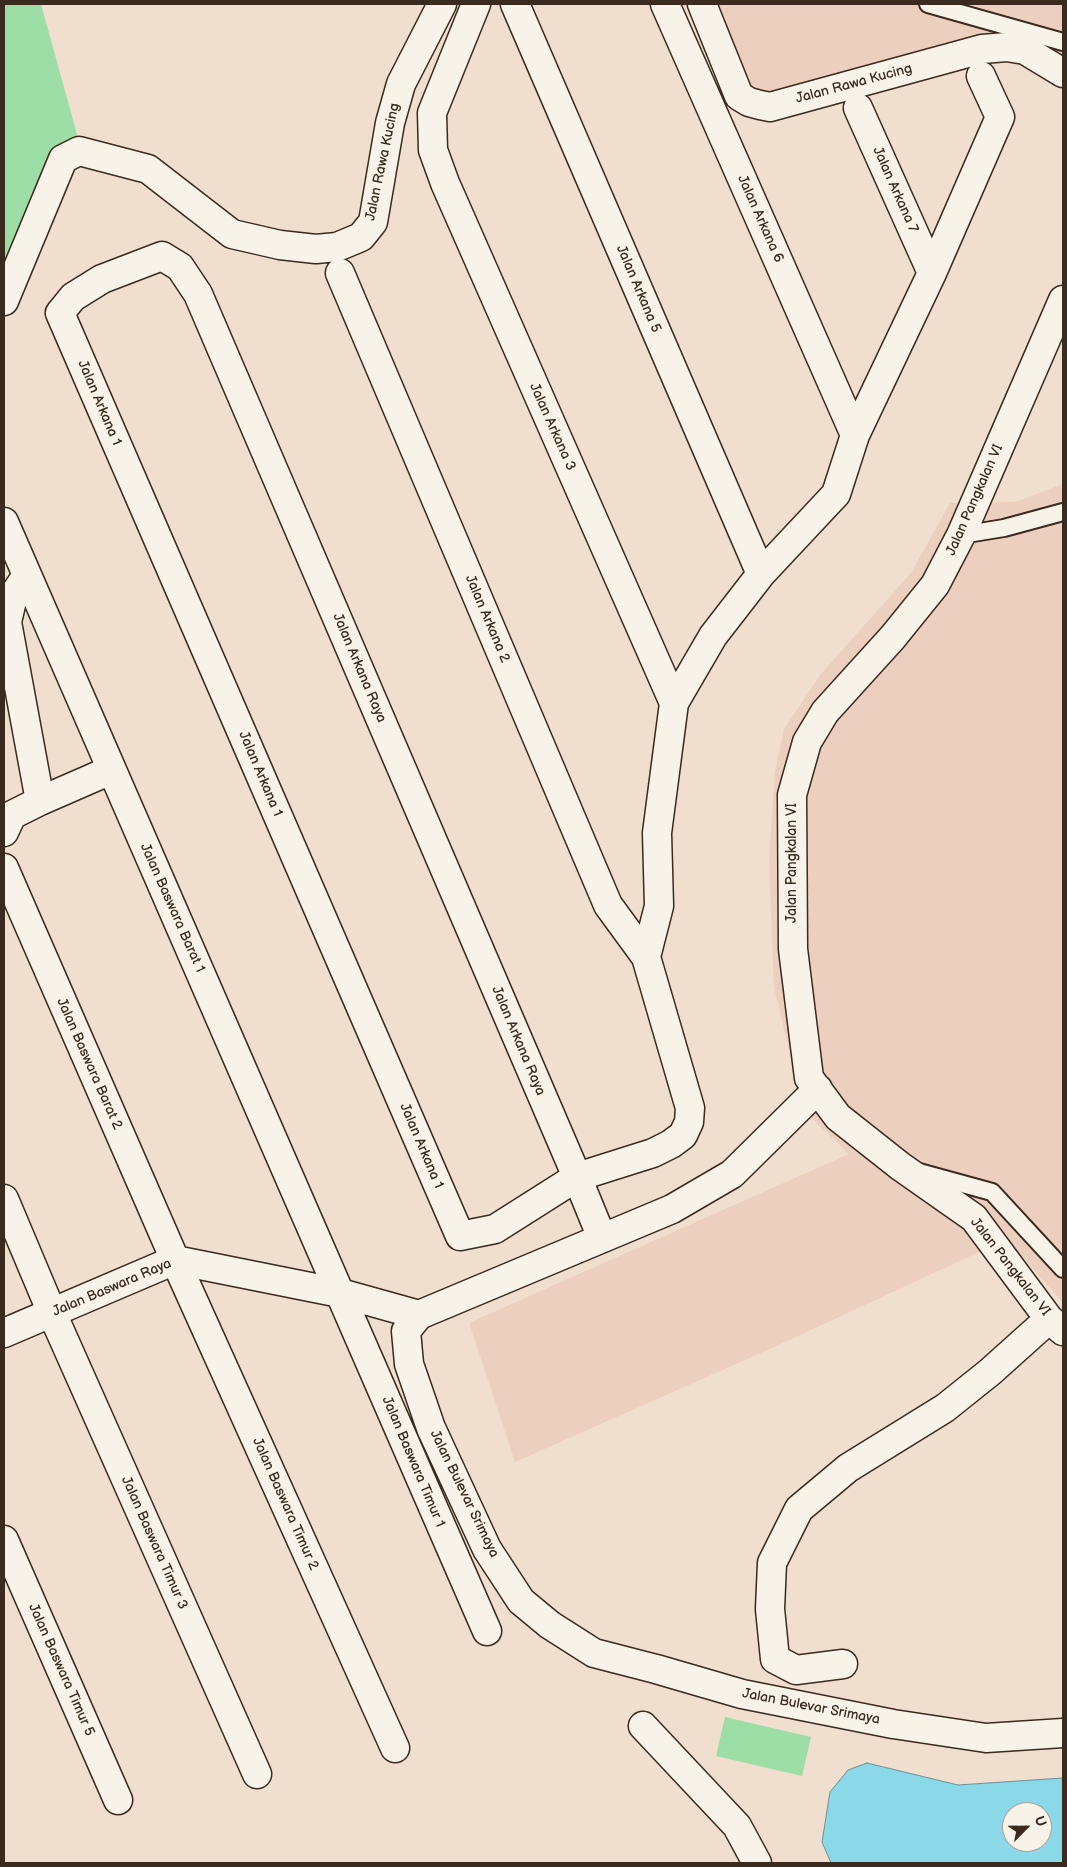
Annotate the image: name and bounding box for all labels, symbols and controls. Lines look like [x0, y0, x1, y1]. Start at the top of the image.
street label: Jalan Rawa Kucing [794, 60, 914, 108]
street label: Jalan Rawa Kucing [362, 102, 404, 222]
street label: Jalan Arkana 7 [869, 144, 921, 236]
street label: Jalan Arkana 6 [733, 173, 787, 265]
street label: Jalan Arkana 5 [612, 243, 664, 335]
street label: Jalan Arkana 1 [74, 358, 124, 448]
street label: Jalan Arkana 3 [525, 381, 579, 473]
street label: Jalan Pangkalan VI [943, 442, 1007, 558]
street label: Jalan Arkana 2 [461, 573, 513, 665]
street label: Jalan Arkana Raya [328, 611, 390, 725]
street label: Jalan Arkana 1 [235, 729, 285, 819]
street label: Jalan Pangkalan VI [784, 803, 800, 923]
street label: Jalan Baswara Barat 1 [136, 841, 208, 975]
street label: Jalan Arkana Raya [487, 984, 549, 1098]
street label: Jalan Baswara Barat 2 [52, 996, 126, 1132]
street label: Jalan Arkana 1 [396, 1101, 446, 1191]
street label: Jalan Pangkalan VI [966, 1215, 1054, 1319]
street label: Jalan Baswara Raya [50, 1255, 174, 1321]
street label: Jalan Baswara Timur 1 [378, 1394, 448, 1530]
street label: Jalan Bulevar Srimaya [426, 1428, 502, 1560]
street label: Jalan Baswara Timur 2 [248, 1435, 322, 1573]
street label: Jalan Baswara Timur 3 [117, 1474, 191, 1612]
street label: Jalan Baswara Timur 5 [24, 1601, 98, 1739]
street label: Jalan Bulevar Srimaya [741, 1685, 881, 1729]
north arrow [1002, 1802, 1052, 1852]
text: U [1031, 1813, 1050, 1829]

